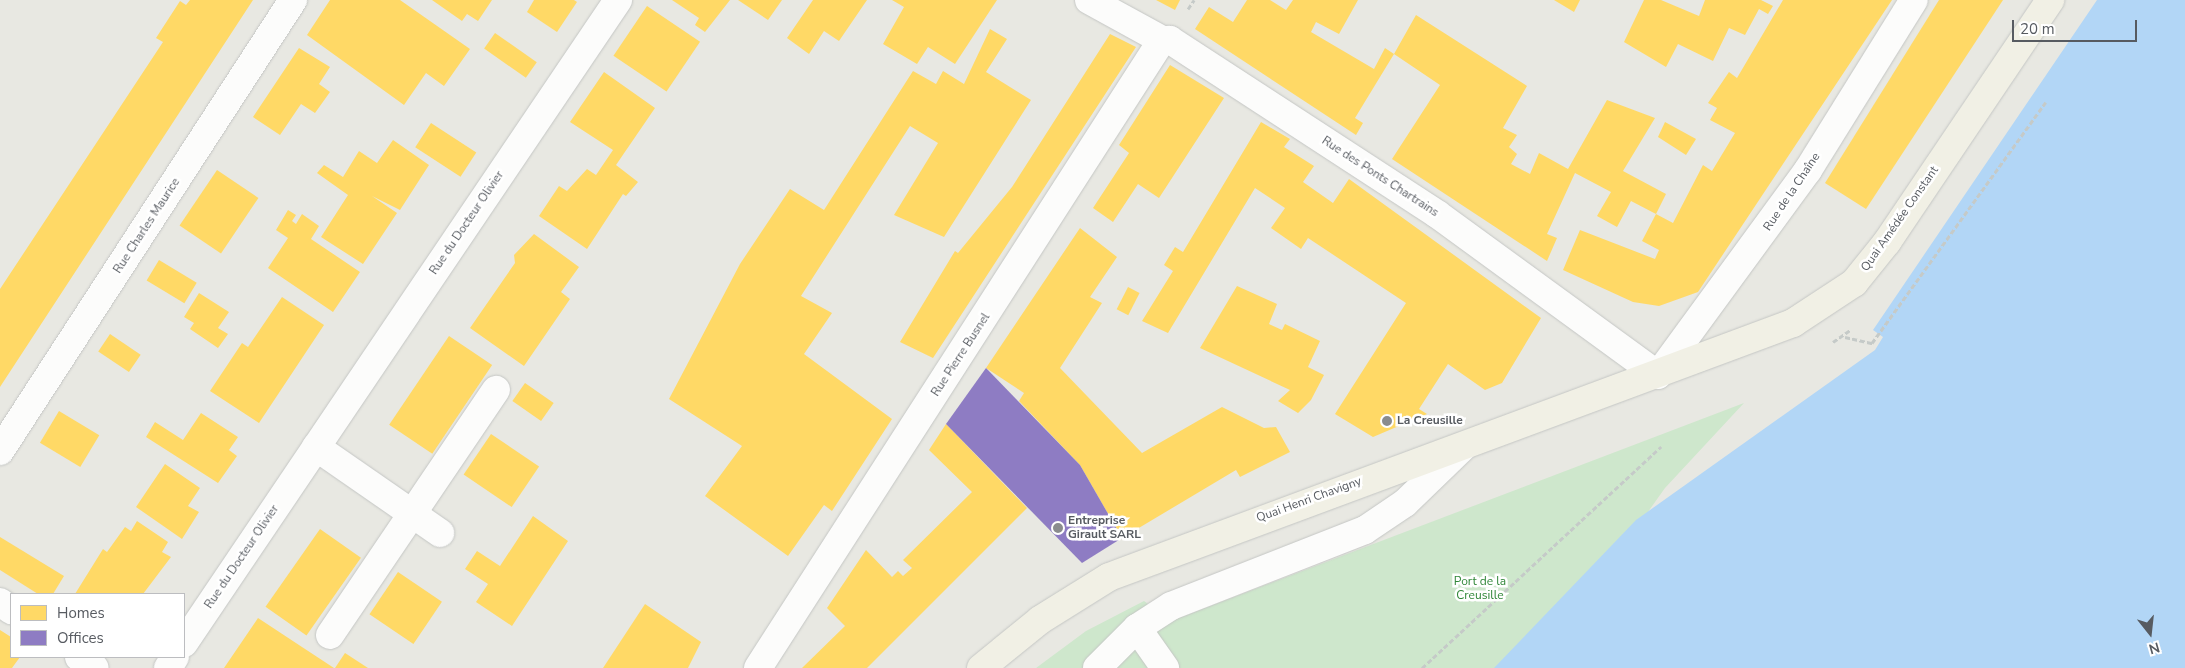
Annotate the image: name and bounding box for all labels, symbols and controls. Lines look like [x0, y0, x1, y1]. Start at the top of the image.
scale bar [2015, 10, 2140, 42]
text: 20 m [2020, 19, 2055, 39]
street label: Rue des Ponts Chartrains [1319, 134, 1441, 220]
street label: Rue de la Chaîne [1761, 150, 1823, 234]
street label: Quai Amédée Constant [1858, 164, 1942, 274]
street label: Rue du Docteur Olivier [427, 168, 507, 278]
street label: Rue Charles Maurice [111, 176, 183, 276]
street label: Rue Pierre Busnel [929, 311, 993, 399]
place label: La Creusille [1397, 414, 1463, 428]
marker: La Creusille [1381, 415, 1393, 427]
street label: Quai Henri Chavigny [1254, 474, 1364, 526]
street label: Rue du Docteur Olivier [202, 502, 282, 612]
place label: Entreprise Girault SARL [1068, 514, 1141, 542]
marker: Entreprise Girault SARL [1052, 522, 1064, 534]
park label: Port de la Creusille [1454, 575, 1506, 603]
legend [10, 593, 185, 658]
text: Homes [57, 603, 105, 623]
north arrow [2125, 608, 2175, 658]
text: Offices [57, 628, 104, 648]
text: N [2147, 637, 2162, 658]

